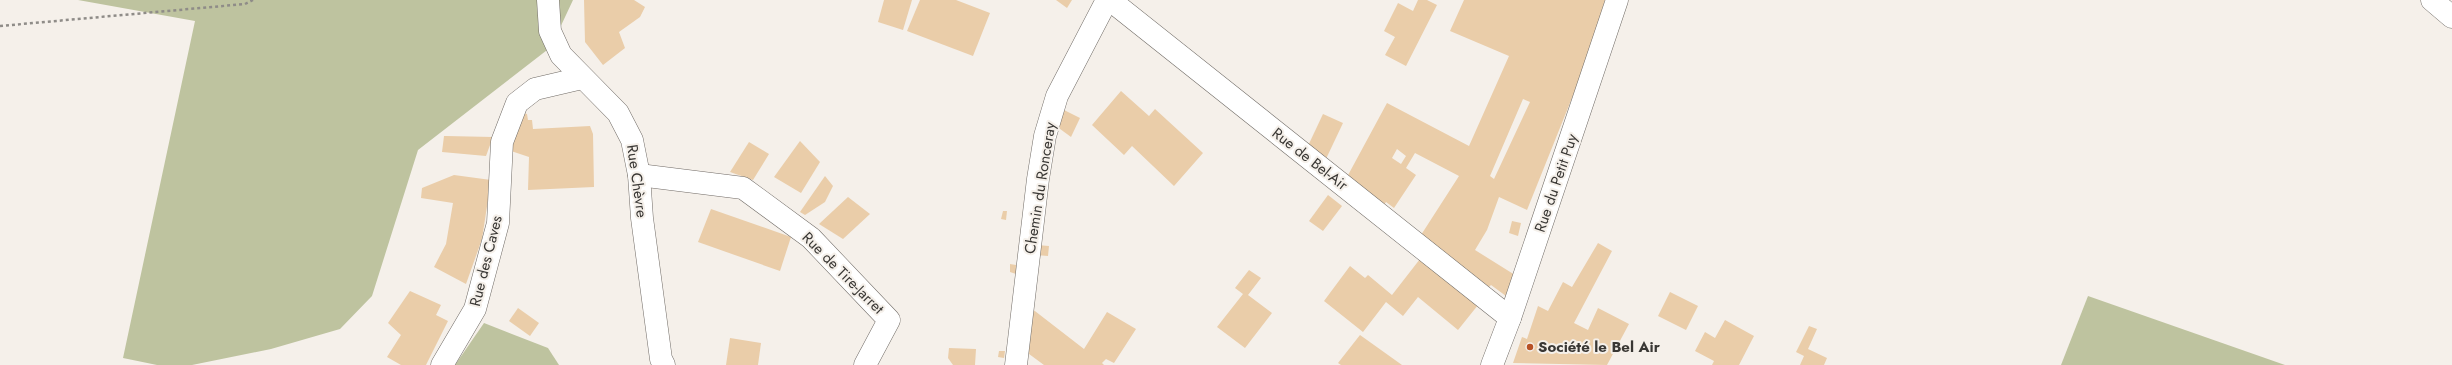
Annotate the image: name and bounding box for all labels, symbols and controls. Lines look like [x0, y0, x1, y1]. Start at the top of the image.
street label: Chemin du Ronceray [1019, 120, 1061, 255]
street label: Rue de Bel-Air [1267, 122, 1353, 196]
street label: Rue du Petit Puy [1529, 130, 1583, 235]
street label: Rue Chèvre [621, 143, 653, 219]
street label: Rue des Caves [464, 213, 508, 309]
street label: Rue de Tire-Jarret [797, 227, 889, 319]
place label: Société le Bel Air [1538, 336, 1661, 358]
marker: Société le Bel Air [1525, 342, 1535, 352]

